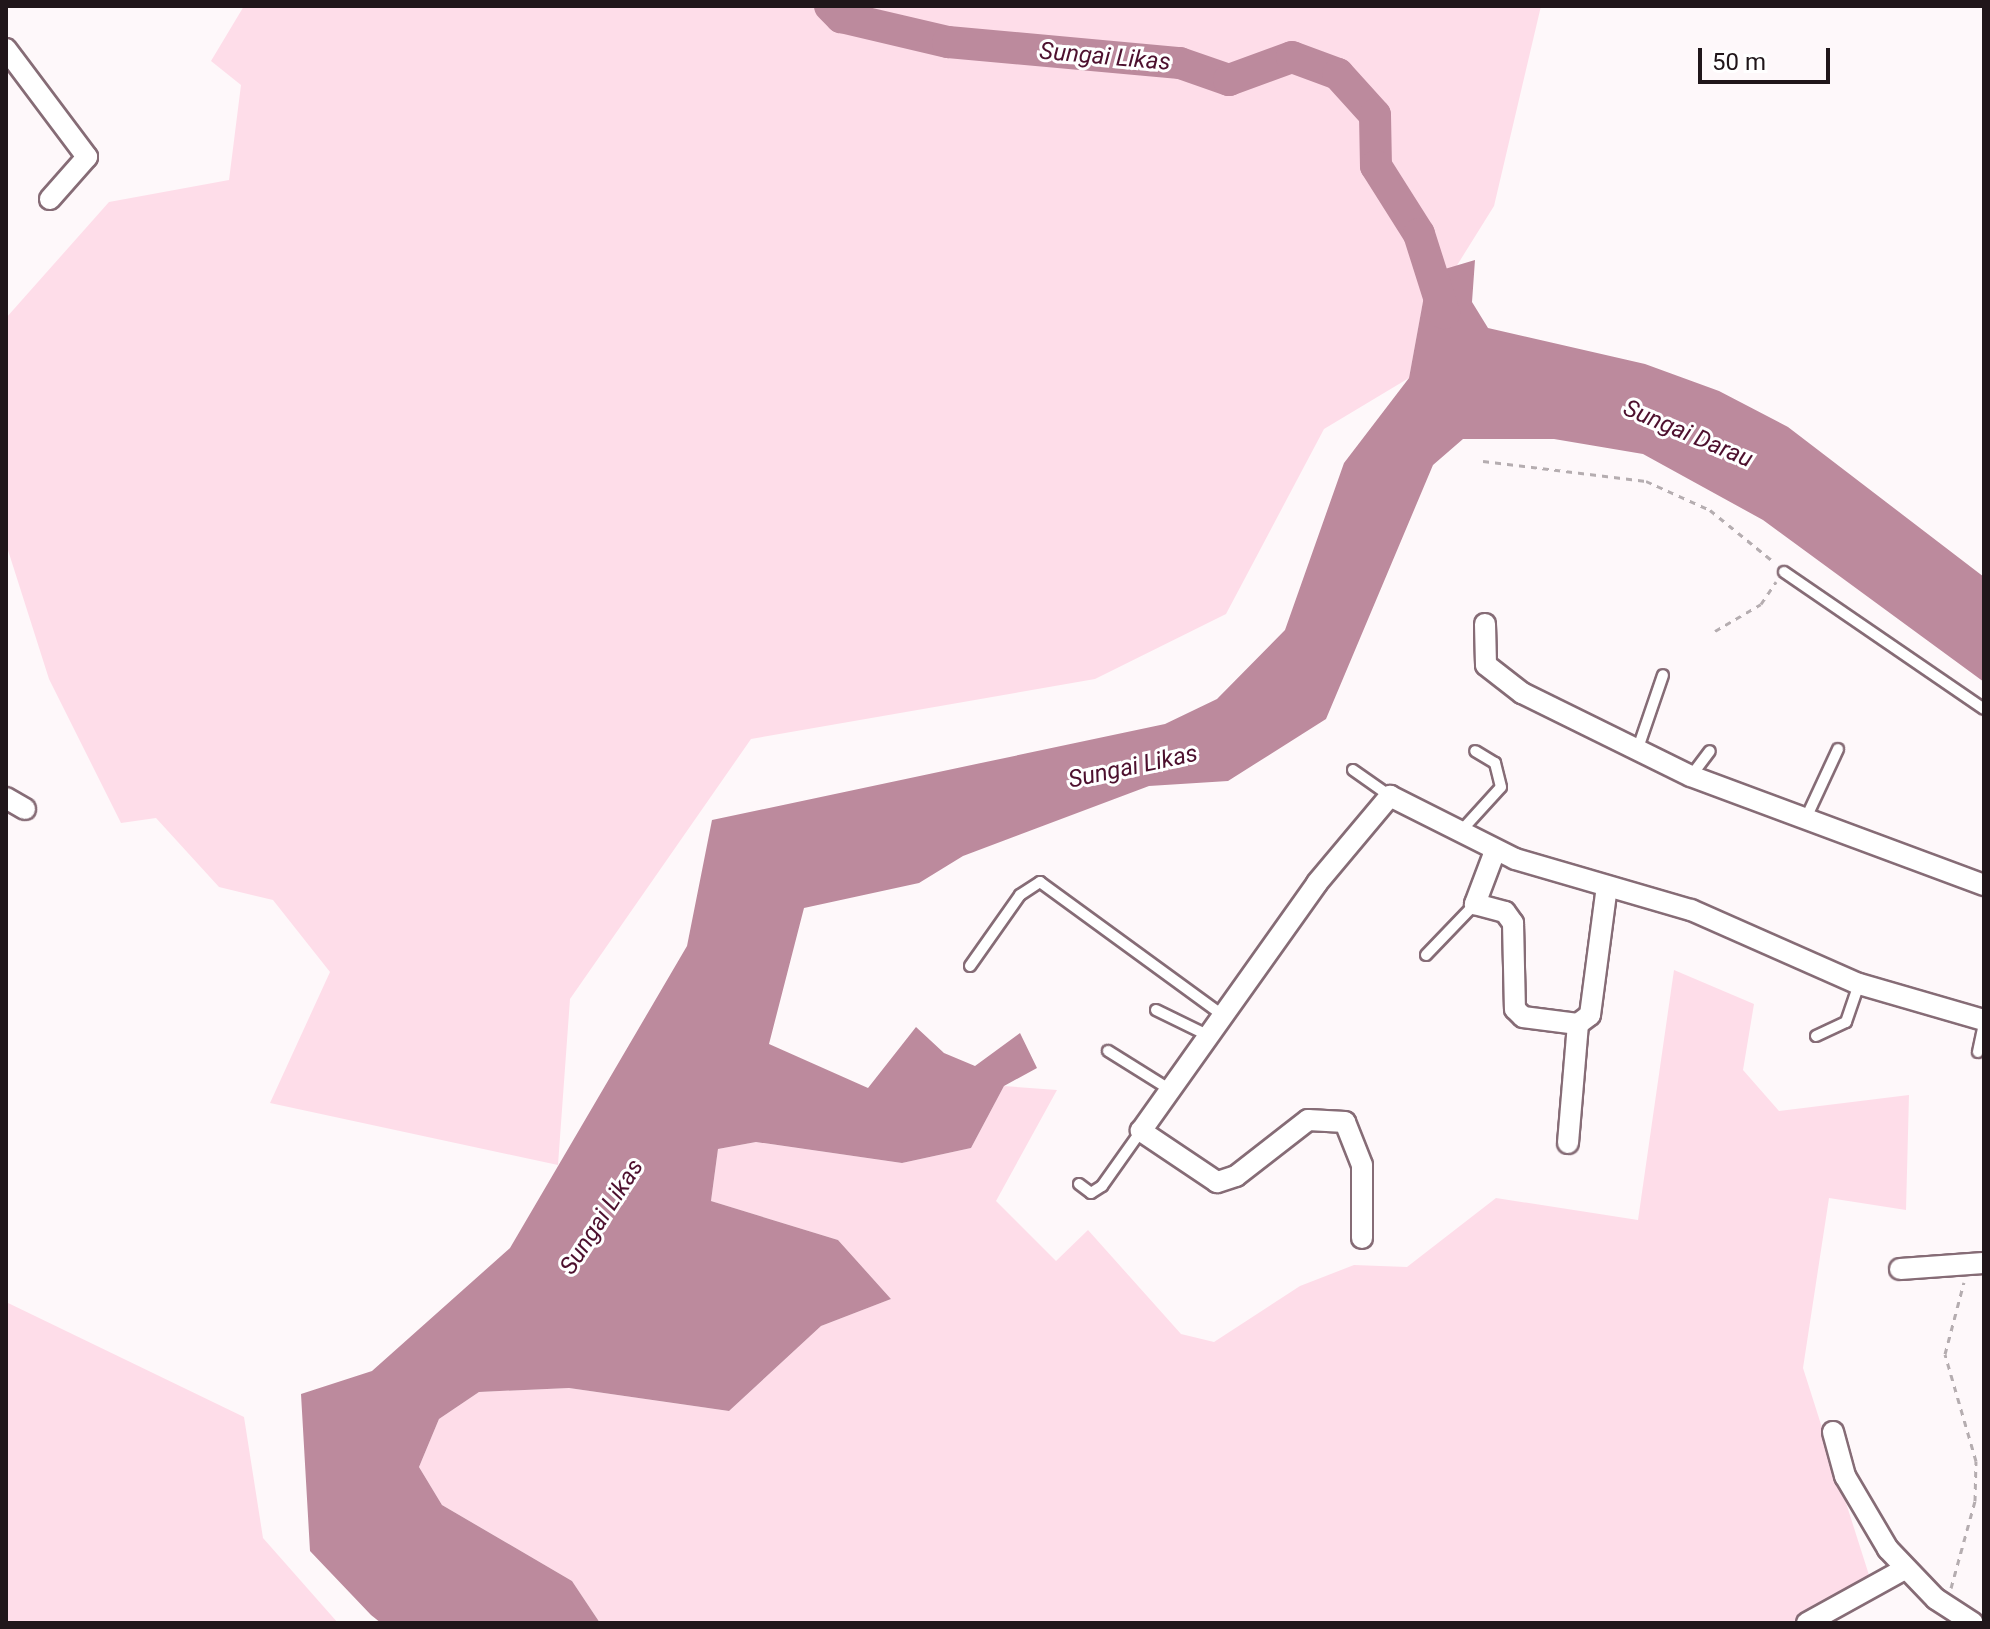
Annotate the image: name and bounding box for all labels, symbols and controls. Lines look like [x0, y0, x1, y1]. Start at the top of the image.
scale bar [1702, 32, 1834, 82]
water label: Sungai Likas [1038, 37, 1172, 77]
text: 50 m [1712, 48, 1766, 76]
water label: Sungai Darau [1619, 394, 1757, 474]
water label: Sungai Likas [1066, 739, 1200, 795]
water label: Sungai Likas [554, 1154, 650, 1280]

